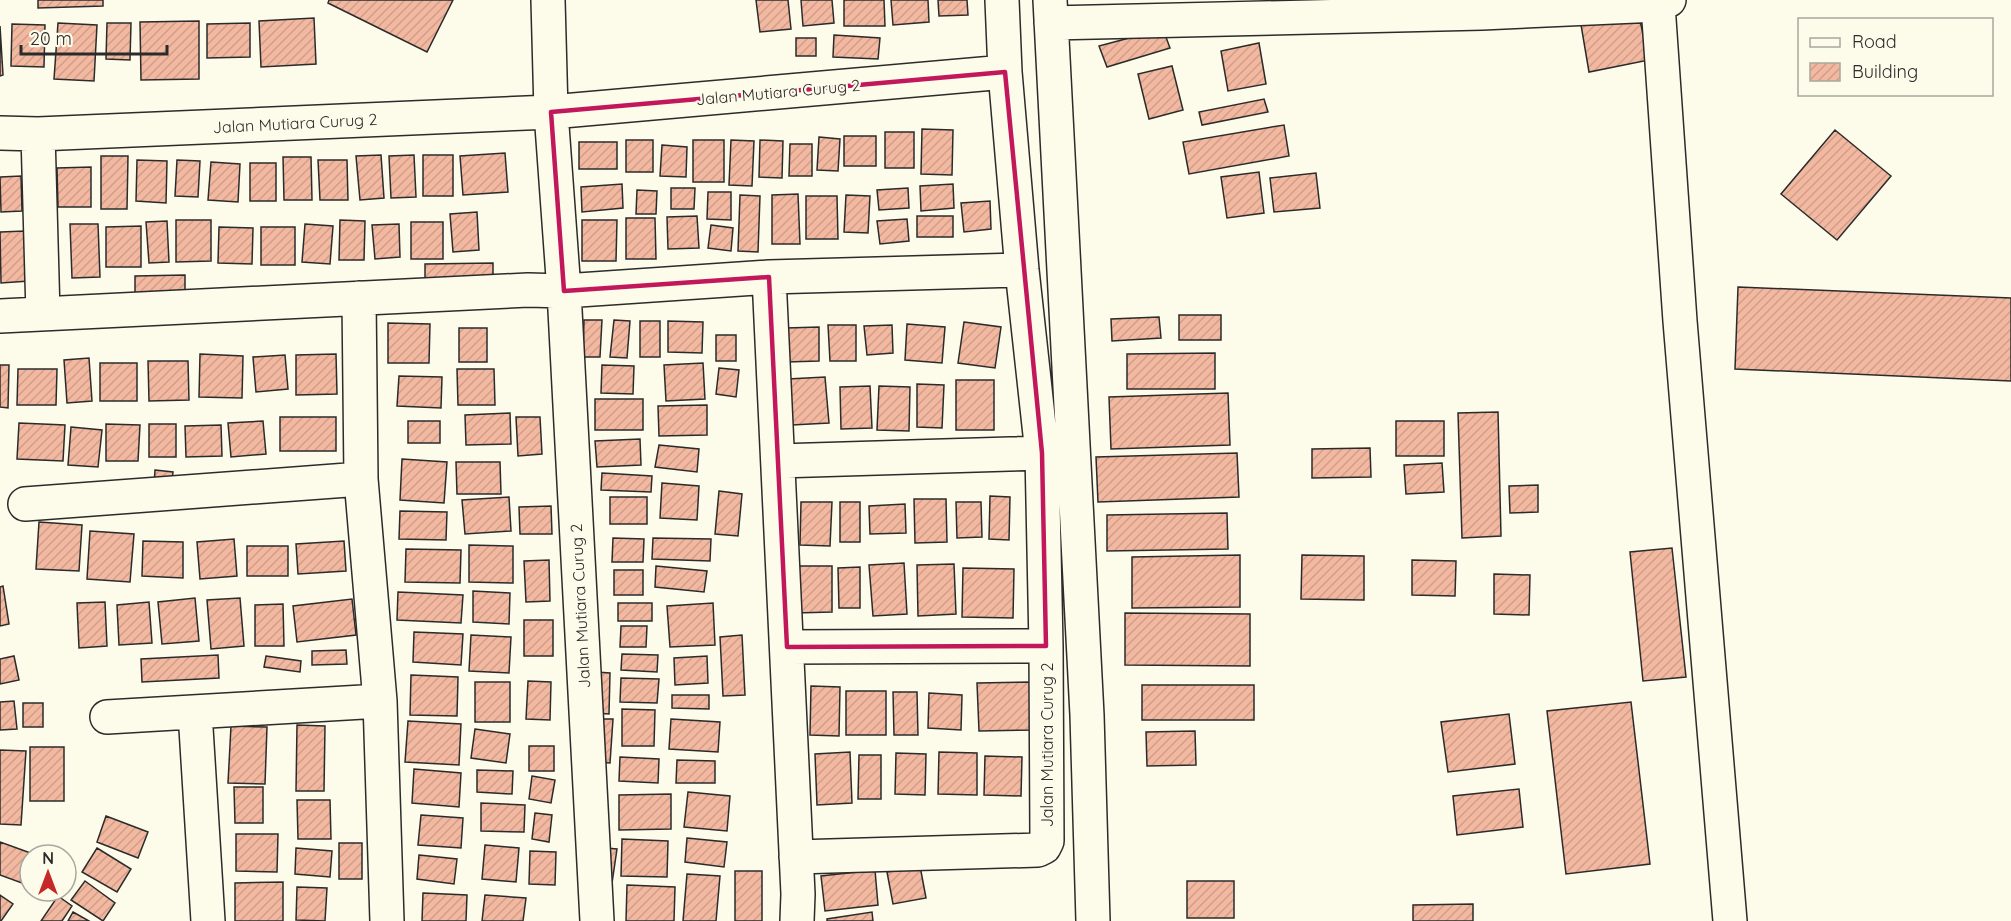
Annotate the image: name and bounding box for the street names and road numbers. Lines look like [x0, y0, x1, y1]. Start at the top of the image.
street label: Jalan Mutiara Curug 2 [695, 75, 861, 109]
street label: Jalan Mutiara Curug 2 [212, 109, 378, 137]
street label: Jalan Mutiara Curug 2 [566, 523, 594, 689]
street label: Jalan Mutiara Curug 2 [1037, 663, 1057, 827]

